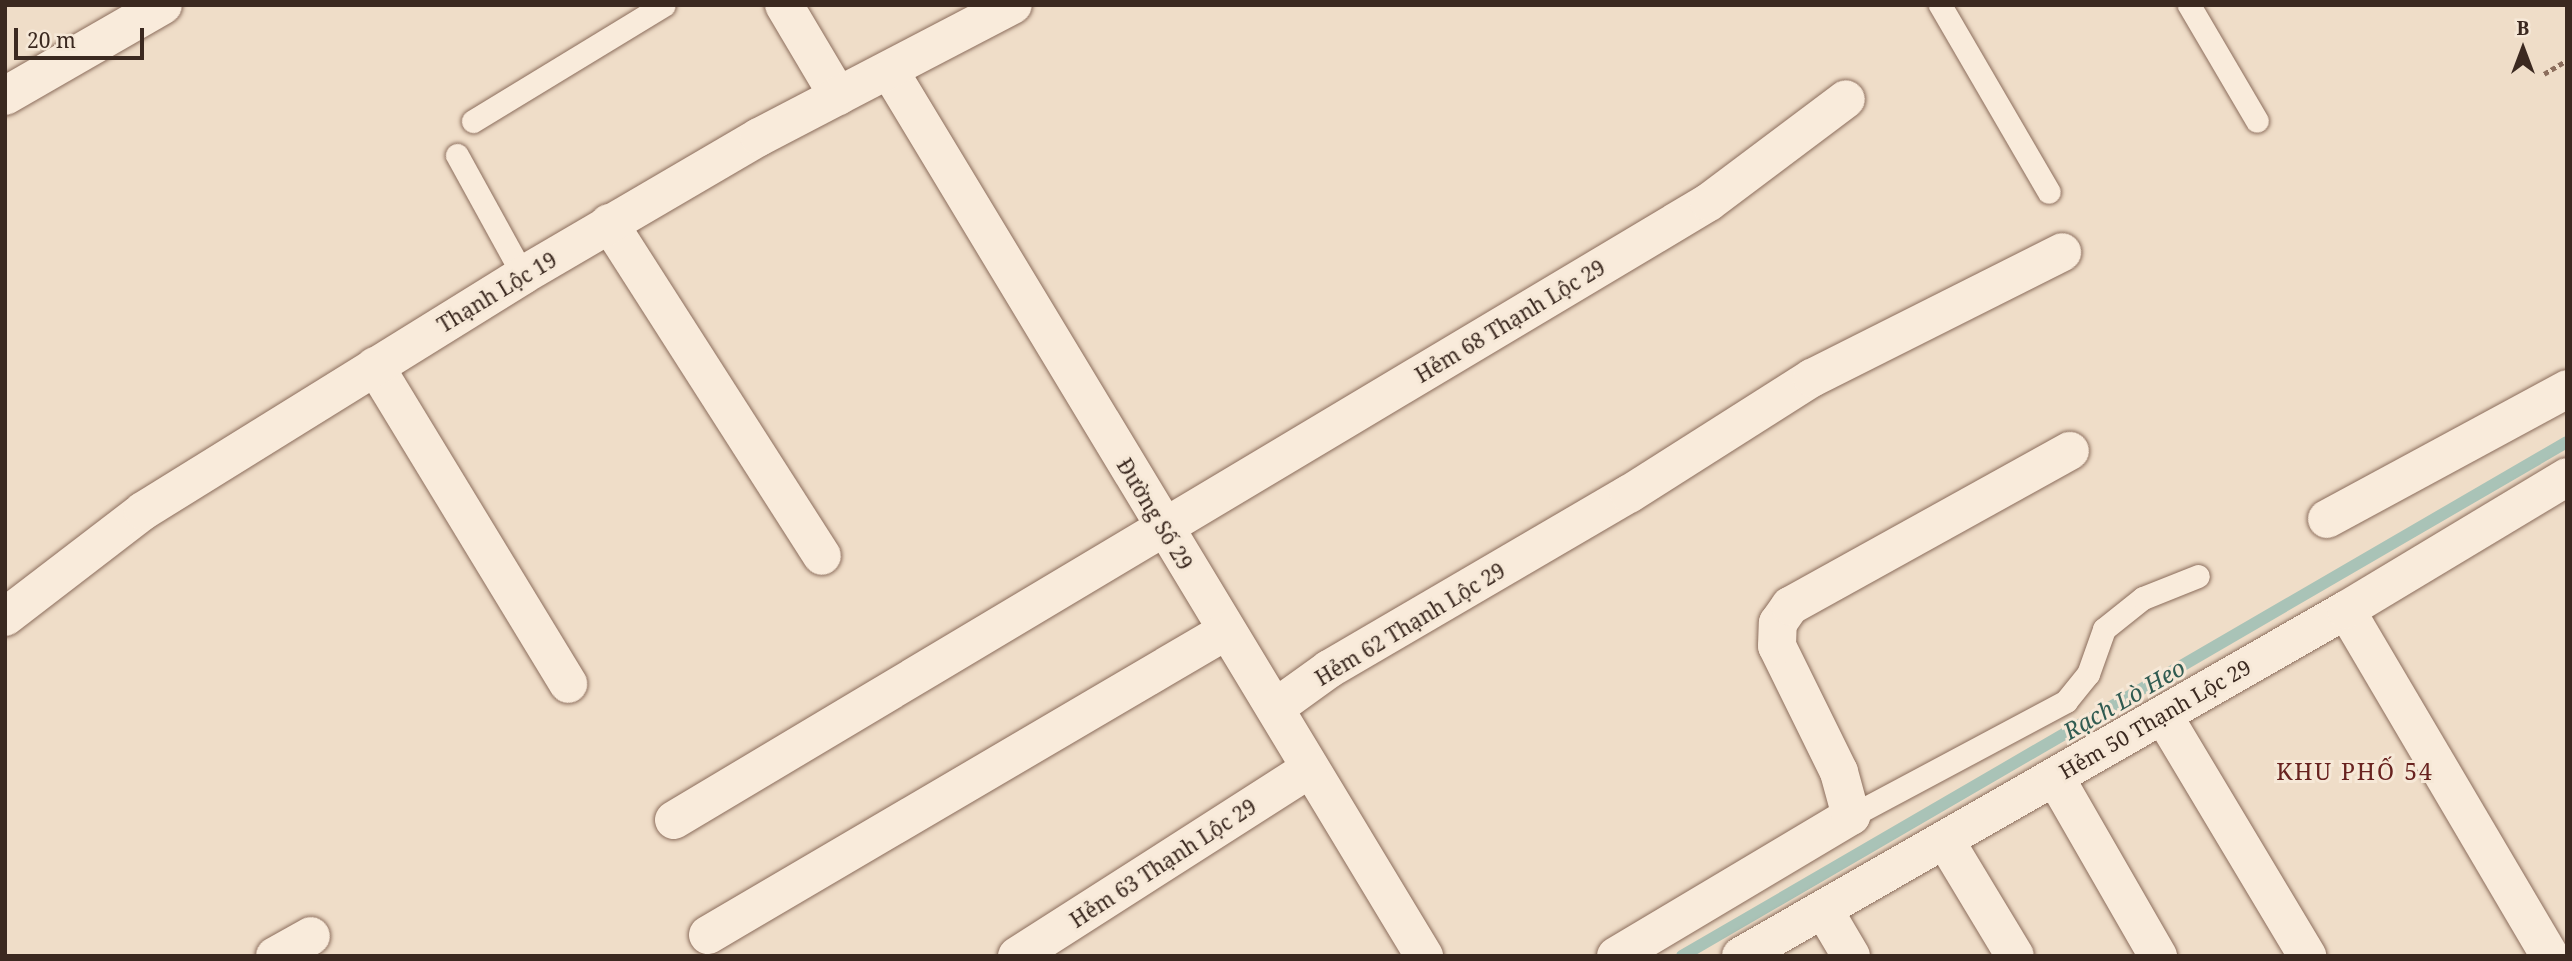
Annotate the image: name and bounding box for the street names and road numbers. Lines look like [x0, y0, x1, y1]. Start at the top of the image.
street label: Thạnh Lộc 19 [433, 246, 561, 338]
street label: Hẻm 68 Thạnh Lộc 29 [1411, 254, 1609, 388]
street label: Đường Số 29 [1112, 454, 1198, 574]
street label: Hẻm 62 Thạnh Lộc 29 [1311, 557, 1509, 691]
street label: Hẻm 50 Thạnh Lộc 29 [2055, 654, 2255, 784]
street label: Hẻm 63 Thạnh Lộc 29 [1065, 793, 1261, 933]

